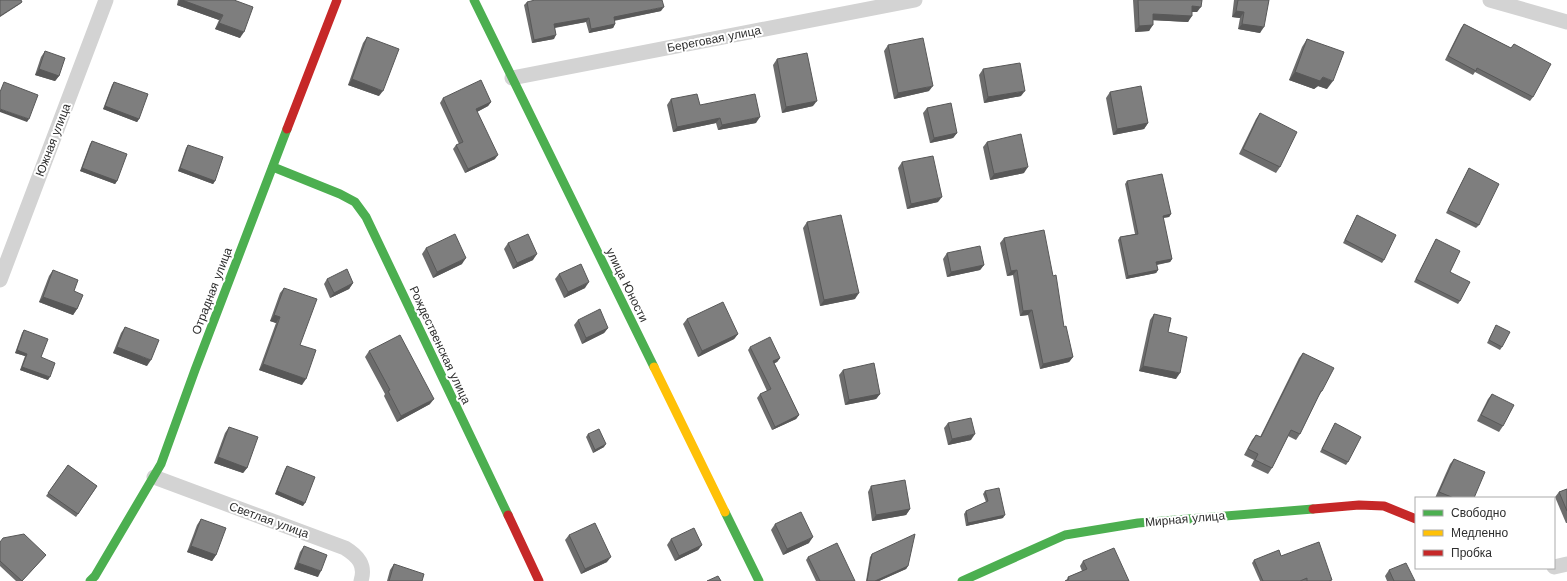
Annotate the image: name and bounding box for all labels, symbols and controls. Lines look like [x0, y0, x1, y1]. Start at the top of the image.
street label: Береговая улица [666, 23, 762, 55]
street label: Южная улица [33, 101, 73, 178]
street label: Отрадная улица [189, 245, 235, 336]
street label: улица Юности [603, 246, 651, 324]
street label: Рождественская улица [406, 284, 474, 406]
legend [1415, 497, 1555, 569]
street label: Светлая улица [227, 499, 311, 541]
text: Свободно [1451, 506, 1506, 520]
street label: Мирная улица [1144, 509, 1226, 529]
text: Медленно [1451, 526, 1508, 540]
text: Пробка [1451, 546, 1492, 560]

